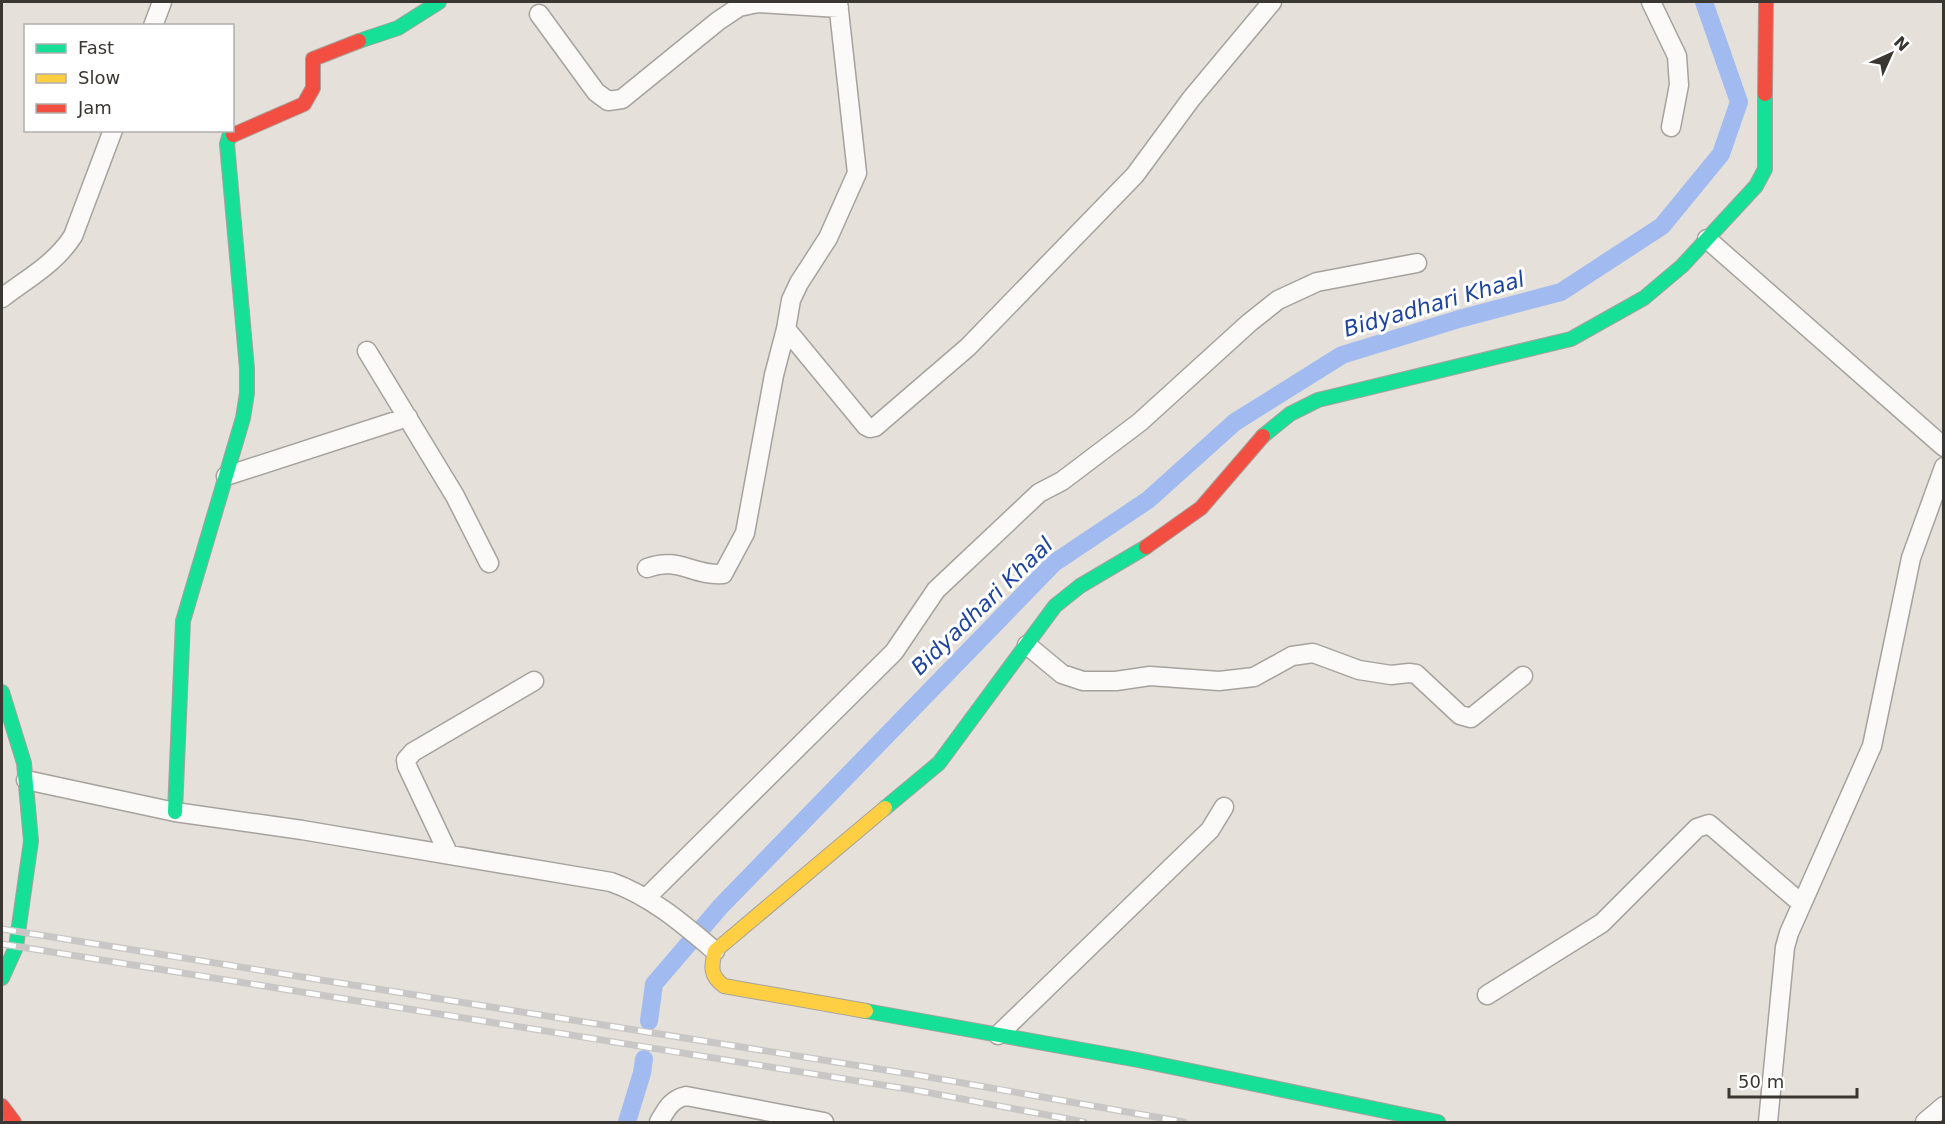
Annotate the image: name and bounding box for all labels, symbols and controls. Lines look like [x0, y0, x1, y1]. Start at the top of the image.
legend [24, 24, 234, 132]
north arrow [1861, 24, 1921, 84]
text: N [1890, 32, 1913, 55]
text: Fast [78, 37, 114, 58]
text: Slow [78, 67, 120, 88]
text: Jam [77, 97, 112, 118]
water label: Bidyadhari Khaal [1341, 266, 1527, 342]
water label: Bidyadhari Khaal [906, 532, 1058, 680]
scale bar [1729, 1061, 1856, 1099]
text: 50 m [1738, 1071, 1784, 1092]

